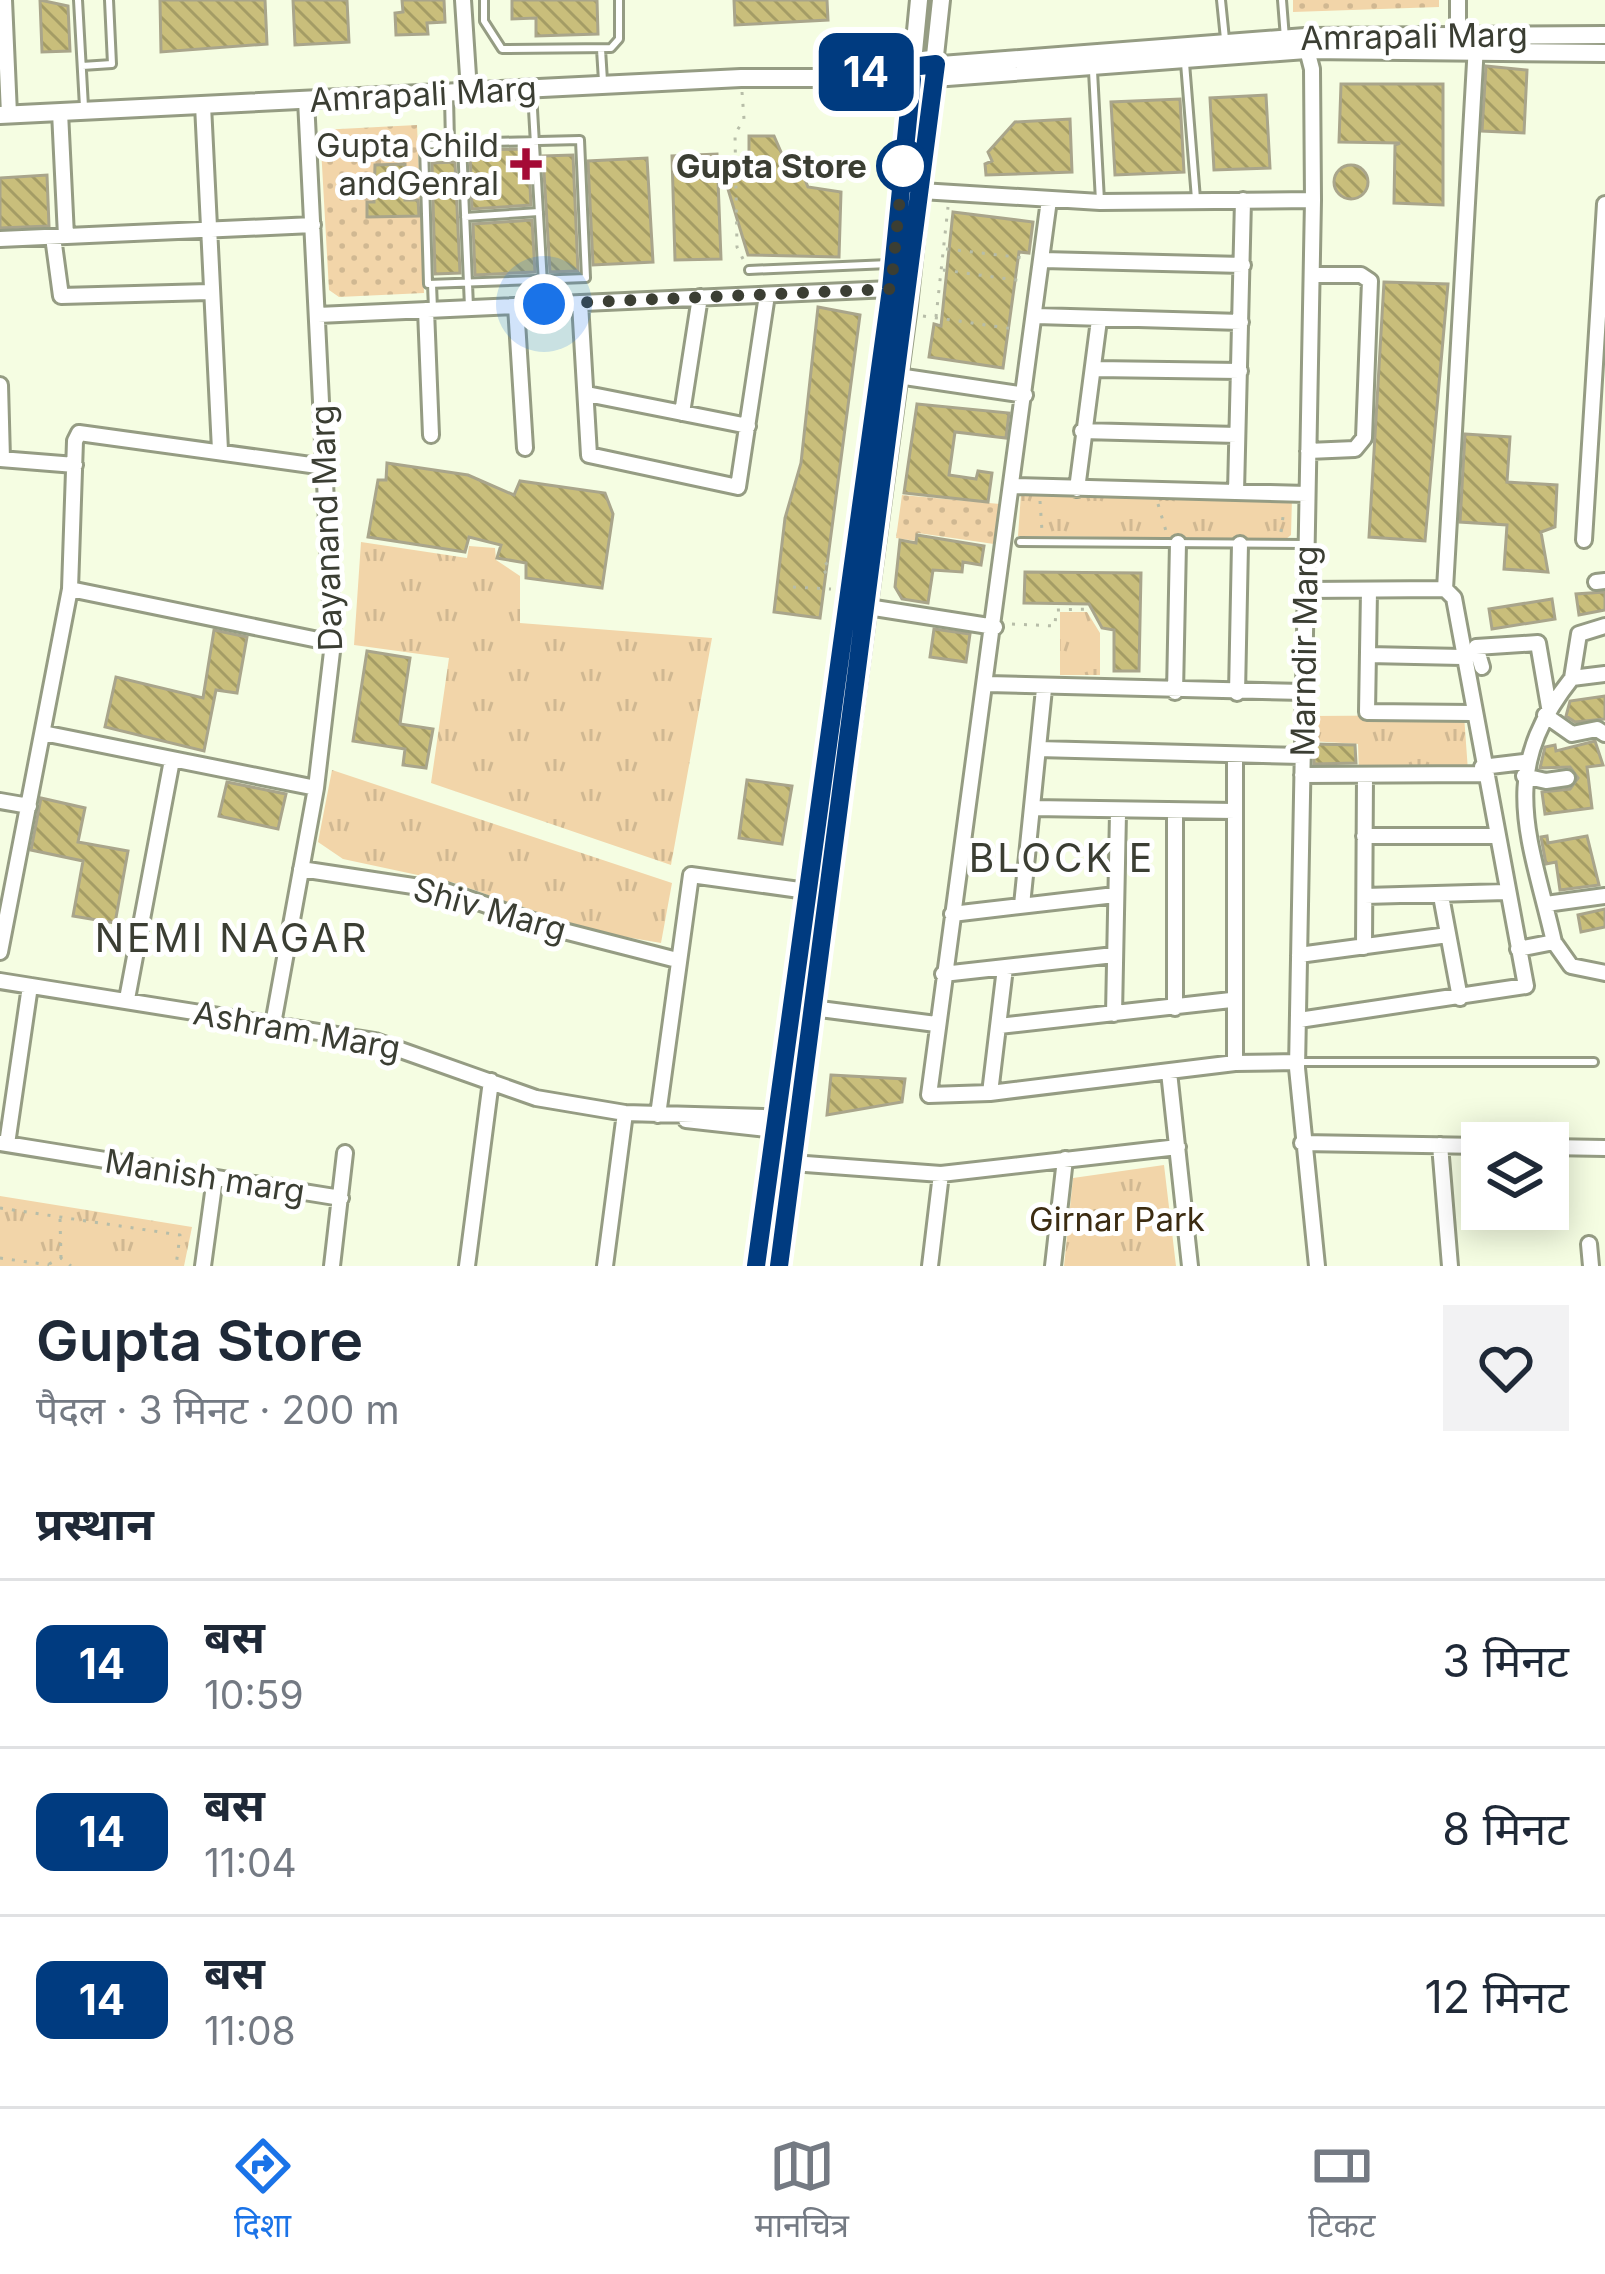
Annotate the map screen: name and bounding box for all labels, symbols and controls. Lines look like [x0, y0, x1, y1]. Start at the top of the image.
street label: Amrapali Marg [1300, 14, 1528, 58]
line badge: 14 [812, 33, 920, 111]
text: 14 [843, 46, 889, 97]
street label: Amrapali Marg [308, 68, 538, 120]
place label: Gupta Child andGenral [316, 125, 499, 203]
marker: Gupta Store [878, 141, 928, 191]
place label: Gupta Store [676, 146, 867, 186]
marker: Gupta Child andGenral [510, 148, 542, 180]
your location [514, 274, 574, 334]
street label: Dayanand Marg [302, 404, 350, 652]
street label: Marndir Marg [1282, 545, 1326, 757]
district label: BLOCK E [969, 834, 1155, 881]
street label: Shiv Marg [409, 868, 571, 950]
district label: NEMI NAGAR [95, 914, 369, 961]
street label: Ashram Marg [190, 992, 404, 1068]
map controls [1461, 1122, 1569, 1230]
button: layers [1461, 1122, 1569, 1230]
street label: Manish marg [102, 1140, 308, 1212]
park label: Girnar Park [1029, 1199, 1205, 1239]
button: heart [1443, 1305, 1569, 1431]
text: Gupta Store [36, 1306, 363, 1375]
text: पैदल · 3 मिनट · 200 m [36, 1386, 400, 1433]
text: प्रस्थान [36, 1496, 154, 1551]
text: बस [204, 1609, 265, 1664]
text: 3 मिनट [1442, 1633, 1569, 1688]
text: 14 [79, 1638, 125, 1689]
text: 10:59 [204, 1671, 304, 1718]
text: बस [204, 1777, 265, 1832]
text: 8 मिनट [1442, 1801, 1569, 1856]
text: 14 [79, 1806, 125, 1857]
text: 11:04 [204, 1839, 297, 1886]
text: बस [204, 1945, 265, 2000]
text: 12 मिनट [1424, 1969, 1569, 2024]
text: 14 [79, 1974, 125, 2025]
text: 11:08 [204, 2007, 296, 2054]
tab: दिशा [230, 2133, 296, 2250]
tab: मानचित्र [755, 2133, 849, 2250]
tab: टिकट [1308, 2133, 1375, 2250]

